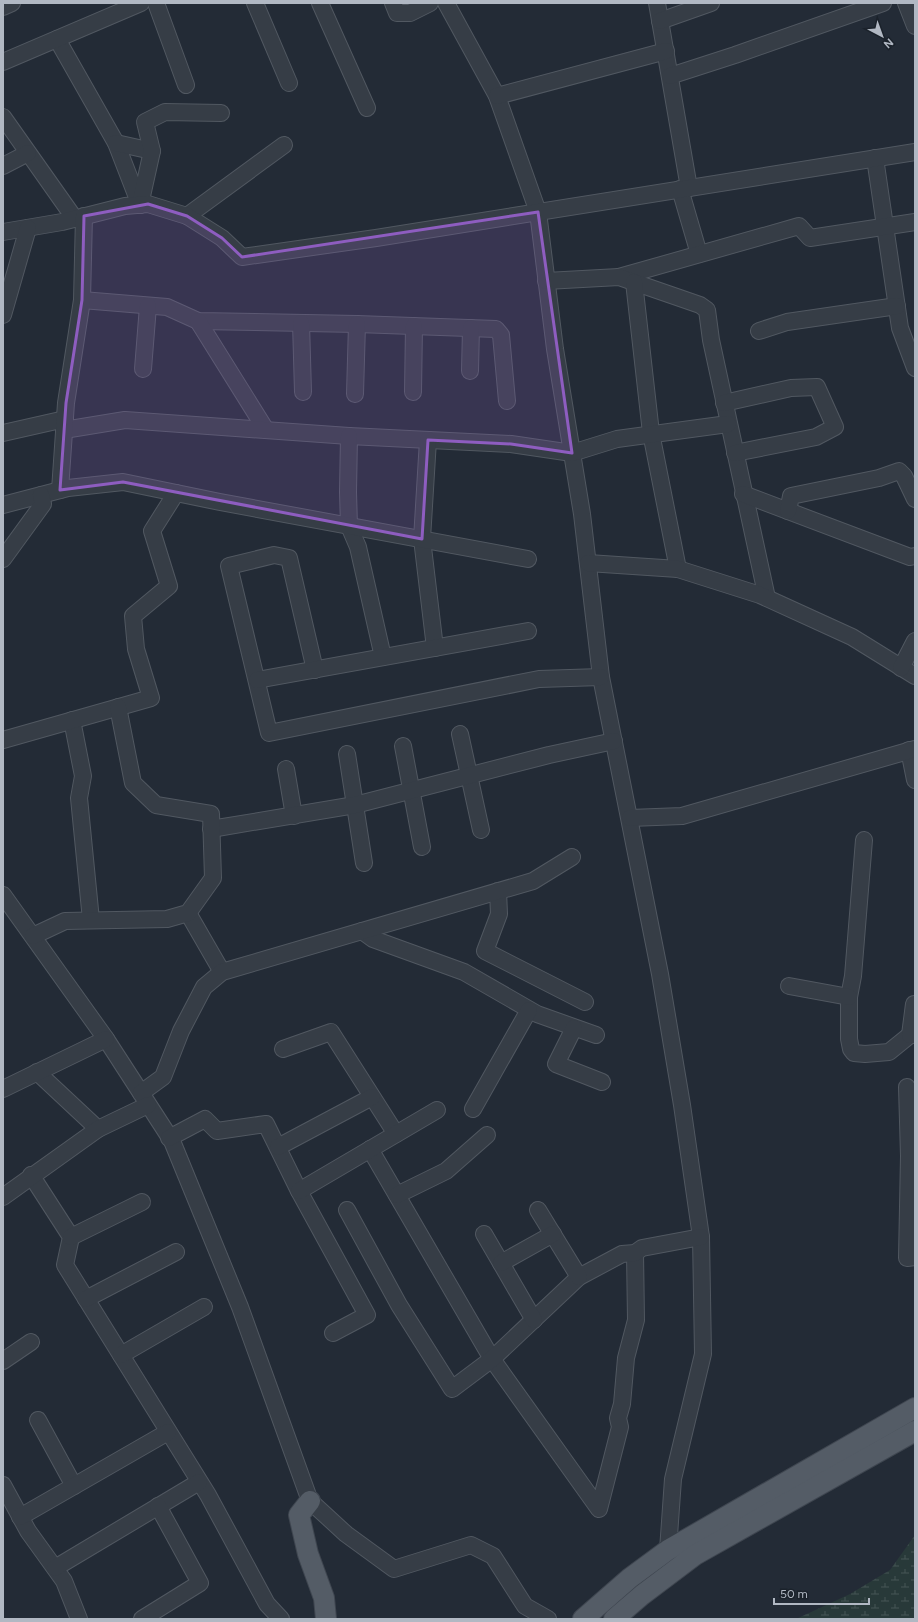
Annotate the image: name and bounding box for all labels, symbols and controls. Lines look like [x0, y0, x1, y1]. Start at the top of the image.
north arrow [862, 16, 902, 56]
text: N [881, 35, 896, 51]
scale bar [774, 1580, 869, 1606]
text: 50 m [780, 1587, 808, 1601]

